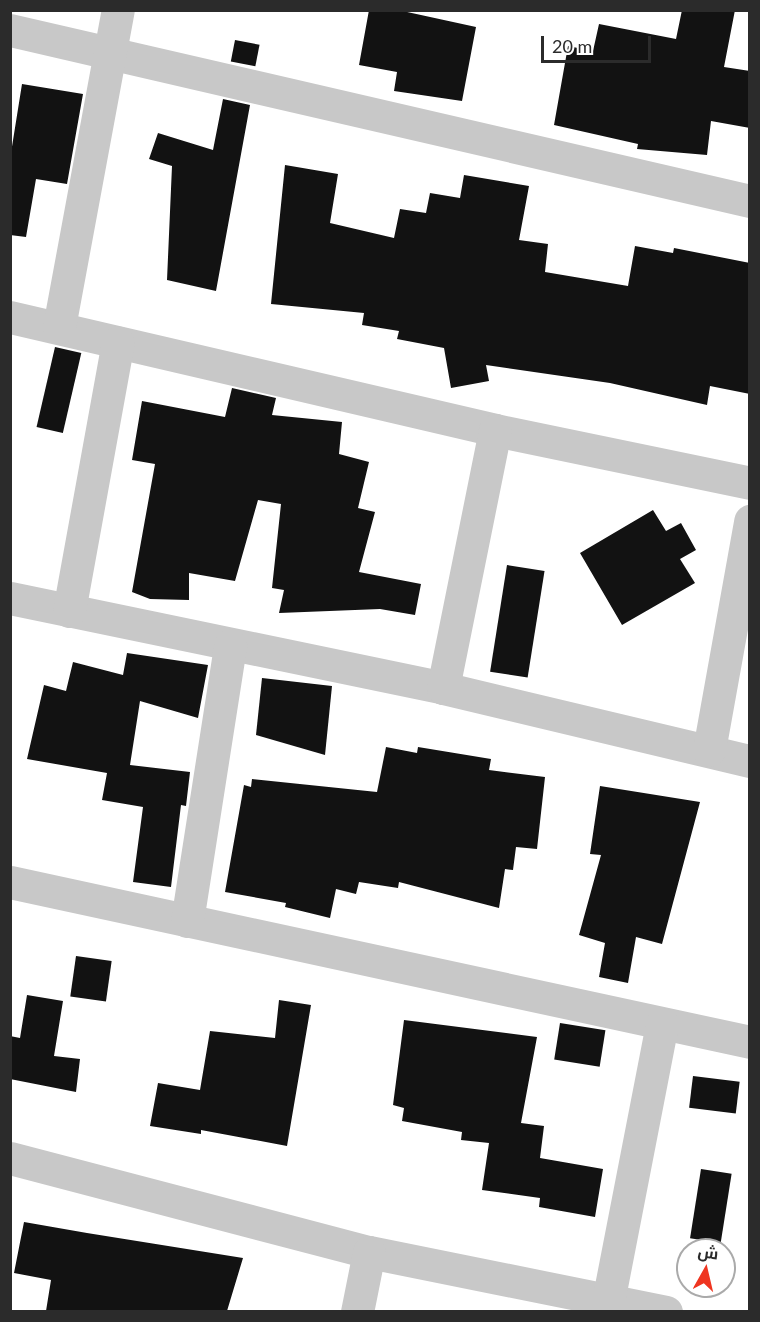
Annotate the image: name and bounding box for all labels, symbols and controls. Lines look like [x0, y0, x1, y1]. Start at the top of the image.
scale bar [544, 24, 654, 62]
text: 20 m [552, 35, 592, 57]
north arrow [676, 1238, 736, 1298]
text: ش [697, 1241, 720, 1262]

